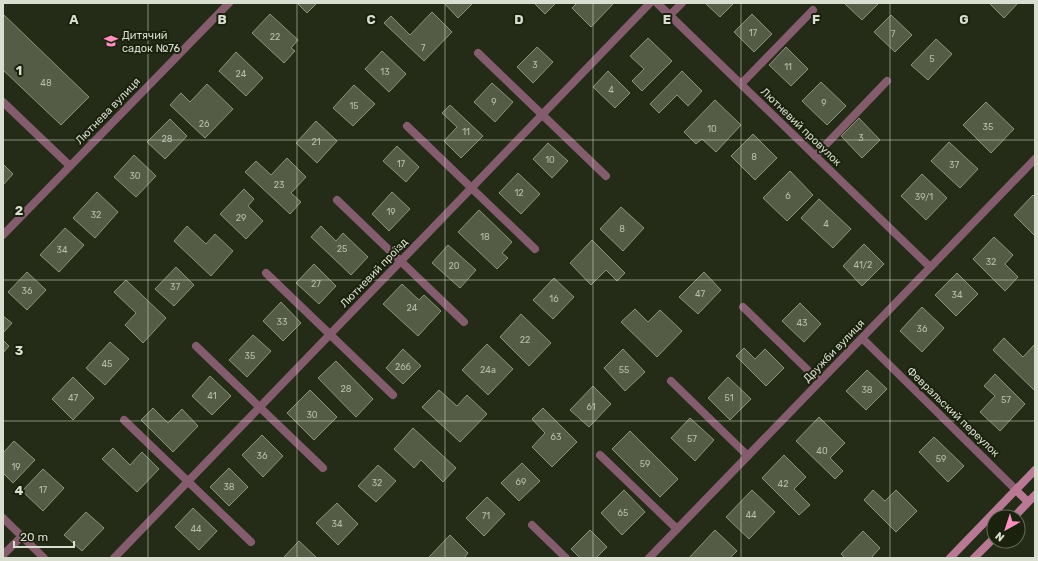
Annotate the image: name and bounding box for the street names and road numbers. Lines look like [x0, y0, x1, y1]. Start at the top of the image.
street label: Лютнева вулиця [73, 75, 143, 147]
street label: Лютневий провулок [758, 85, 844, 169]
street label: Лютневий проїзд [338, 235, 411, 310]
street label: Дружби вулиця [801, 317, 867, 385]
street label: Февральский переулок [904, 364, 1002, 460]

